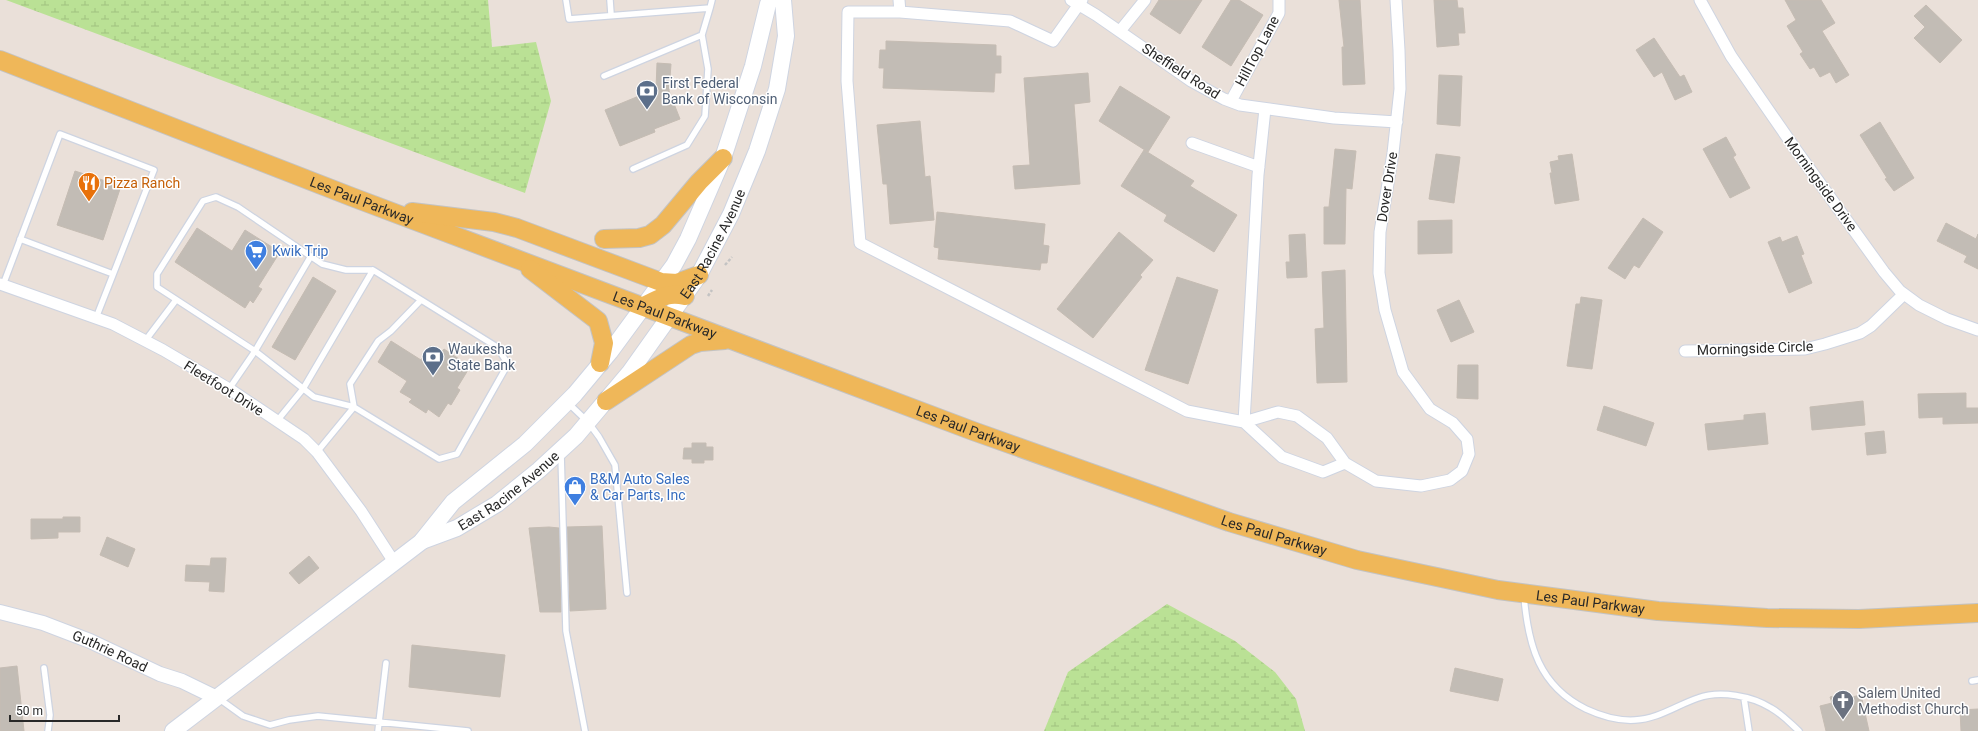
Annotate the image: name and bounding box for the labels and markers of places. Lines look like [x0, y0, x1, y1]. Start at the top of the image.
place label: First Federal Bank of Wisconsin [662, 75, 777, 107]
bank icon: First Federal Bank of Wisconsin [634, 78, 660, 111]
restaurant icon: Pizza Ranch [76, 170, 102, 203]
place label: Pizza Ranch [104, 175, 180, 191]
supermarket icon: Kwik Trip [243, 238, 269, 271]
place label: Kwik Trip [272, 243, 329, 259]
place label: Waukesha State Bank [448, 341, 516, 373]
bank icon: Waukesha State Bank [420, 344, 446, 377]
place label: B&M Auto Sales & Car Parts, Inc [590, 471, 690, 503]
shop icon: B&M Auto Sales & Car Parts, Inc [562, 474, 588, 507]
place label: Salem United Methodist Church [1858, 685, 1969, 717]
church icon: Salem United Methodist Church [1830, 688, 1856, 721]

